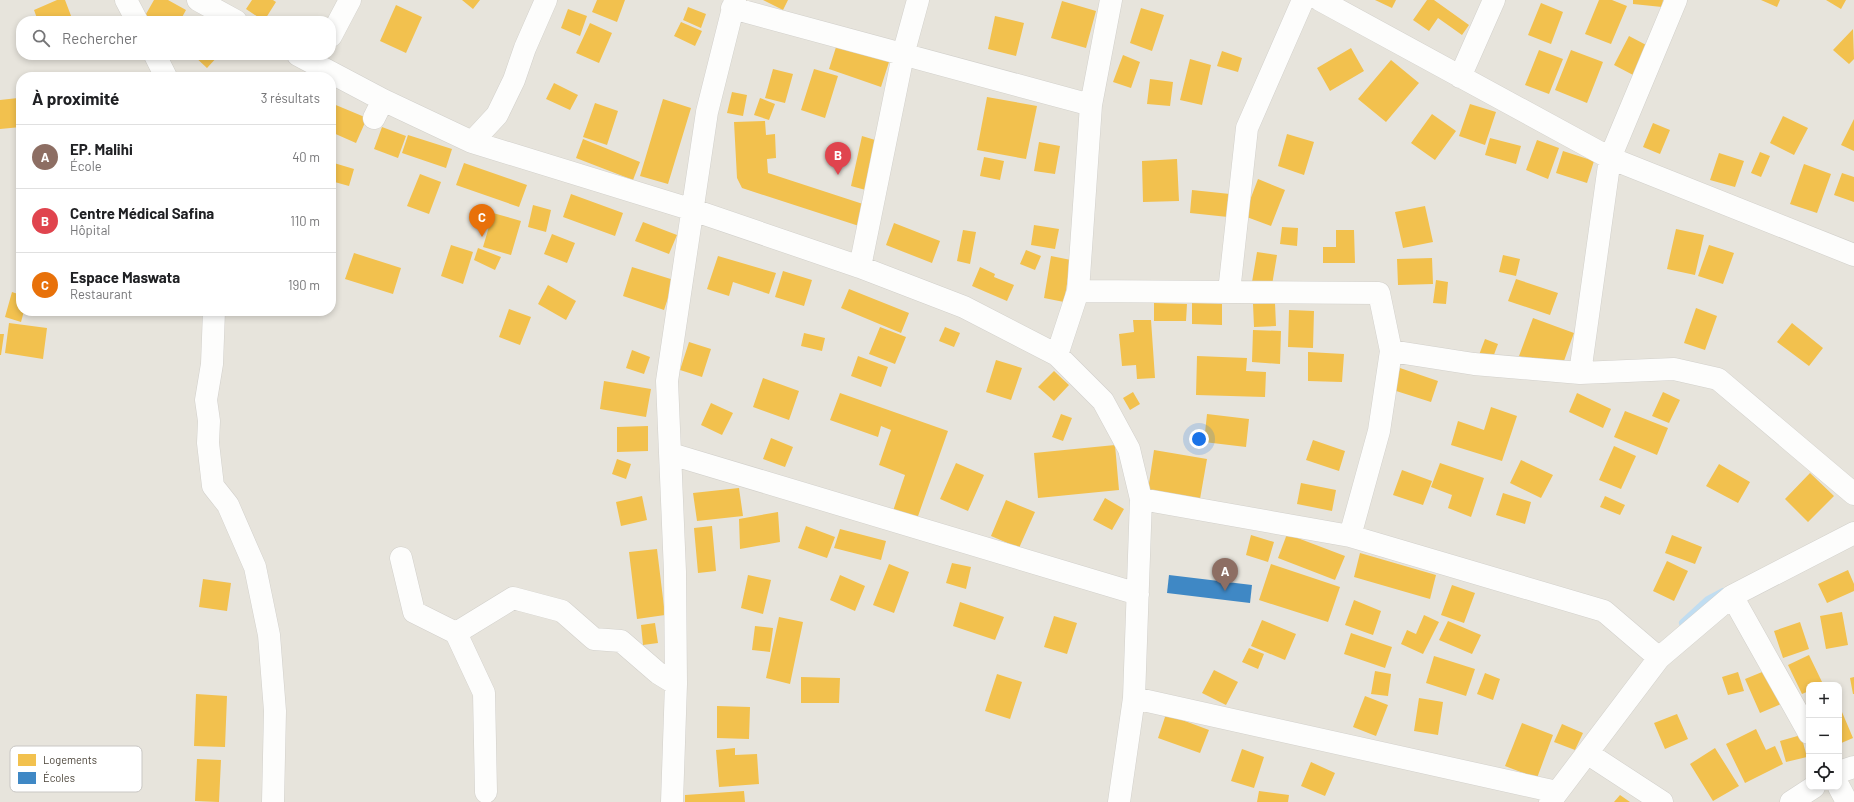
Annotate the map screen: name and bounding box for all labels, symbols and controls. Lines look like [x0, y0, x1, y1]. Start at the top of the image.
search box [16, 16, 336, 60]
icon: search [30, 27, 52, 49]
text: Rechercher [62, 29, 138, 47]
text: À proximité [32, 88, 119, 108]
text: 3 résultats [261, 90, 320, 106]
text: EP. Malihi [70, 140, 133, 158]
pin: B [825, 142, 851, 175]
text: A [41, 149, 49, 165]
text: 40 m [292, 149, 320, 165]
text: École [70, 158, 102, 174]
text: Centre Médical Safina [70, 204, 214, 222]
pin: C [469, 204, 495, 237]
text: B [41, 213, 49, 229]
text: 110 m [290, 213, 320, 229]
text: Hôpital [70, 222, 110, 238]
text: Espace Maswata [70, 268, 180, 286]
text: C [41, 277, 49, 293]
text: 190 m [288, 277, 320, 293]
text: Restaurant [70, 286, 132, 302]
your location [1189, 429, 1209, 449]
pin: A [1212, 558, 1238, 591]
map controls [1806, 682, 1842, 790]
button: + [1806, 682, 1842, 718]
button: − [1806, 718, 1842, 754]
legend [10, 746, 142, 792]
text: Logements [43, 753, 97, 766]
button: locate [1806, 754, 1842, 790]
text: Écoles [43, 771, 75, 784]

